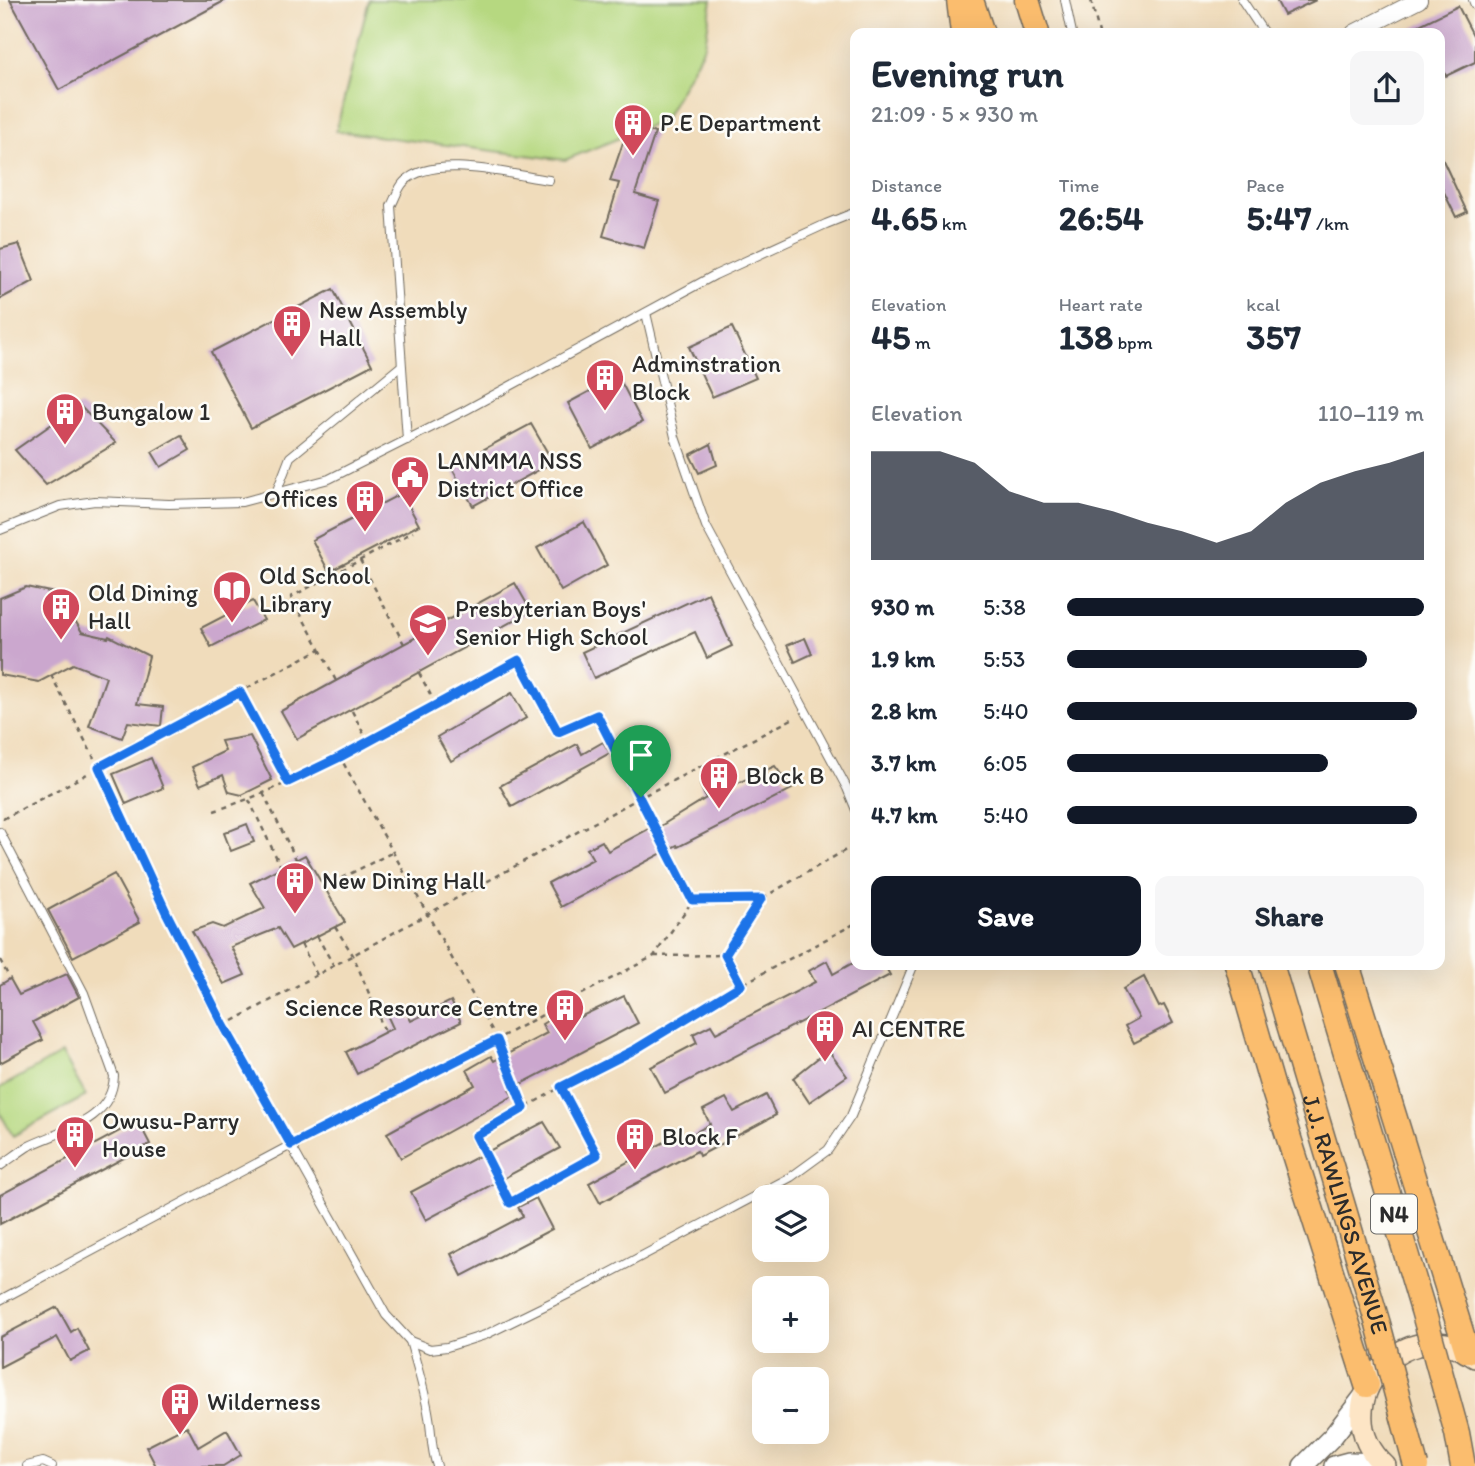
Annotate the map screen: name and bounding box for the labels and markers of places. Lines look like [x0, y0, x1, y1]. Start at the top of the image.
building icon: P.E Department [612, 102, 654, 157]
place label: P.E Department [660, 108, 821, 137]
place label: New Assembly Hall [319, 295, 467, 352]
building icon: New Assembly Hall [271, 303, 313, 358]
place label: Adminstration Block [632, 349, 781, 406]
building icon: Adminstration Block [584, 357, 626, 412]
building icon: Bungalow 1 [44, 391, 86, 446]
place label: Bungalow 1 [92, 397, 210, 426]
place label: LANMMA NSS District Office [437, 446, 584, 503]
public building icon: LANMMA NSS District Office [389, 454, 431, 509]
building icon: Offices [344, 478, 386, 533]
place label: Offices [264, 484, 338, 513]
place label: Old School Library [259, 561, 371, 618]
library icon: Old School Library [211, 569, 253, 624]
place label: Old Dining Hall [88, 578, 199, 635]
building icon: Old Dining Hall [40, 586, 82, 641]
place label: Presbyterian Boys' Senior High School [455, 594, 648, 651]
school or university icon: Presbyterian Boys' Senior High School [407, 602, 449, 657]
pin [611, 725, 671, 797]
building icon: Block B [698, 755, 740, 810]
place label: Block B [746, 761, 824, 790]
building icon: New Dining Hall [274, 860, 316, 915]
place label: New Dining Hall [322, 866, 486, 895]
building icon: Science Resource Centre [544, 987, 586, 1042]
place label: Science Resource Centre [285, 993, 538, 1022]
building icon: AI CENTRE [804, 1008, 846, 1063]
place label: AI CENTRE [852, 1014, 965, 1043]
place label: Owusu-Parry House [102, 1106, 239, 1163]
building icon: Owusu-Parry House [54, 1114, 96, 1169]
building icon: Block F [614, 1116, 656, 1171]
place label: Block F [662, 1122, 738, 1151]
building icon: Wilderness [159, 1381, 201, 1436]
place label: Wilderness [207, 1387, 321, 1416]

